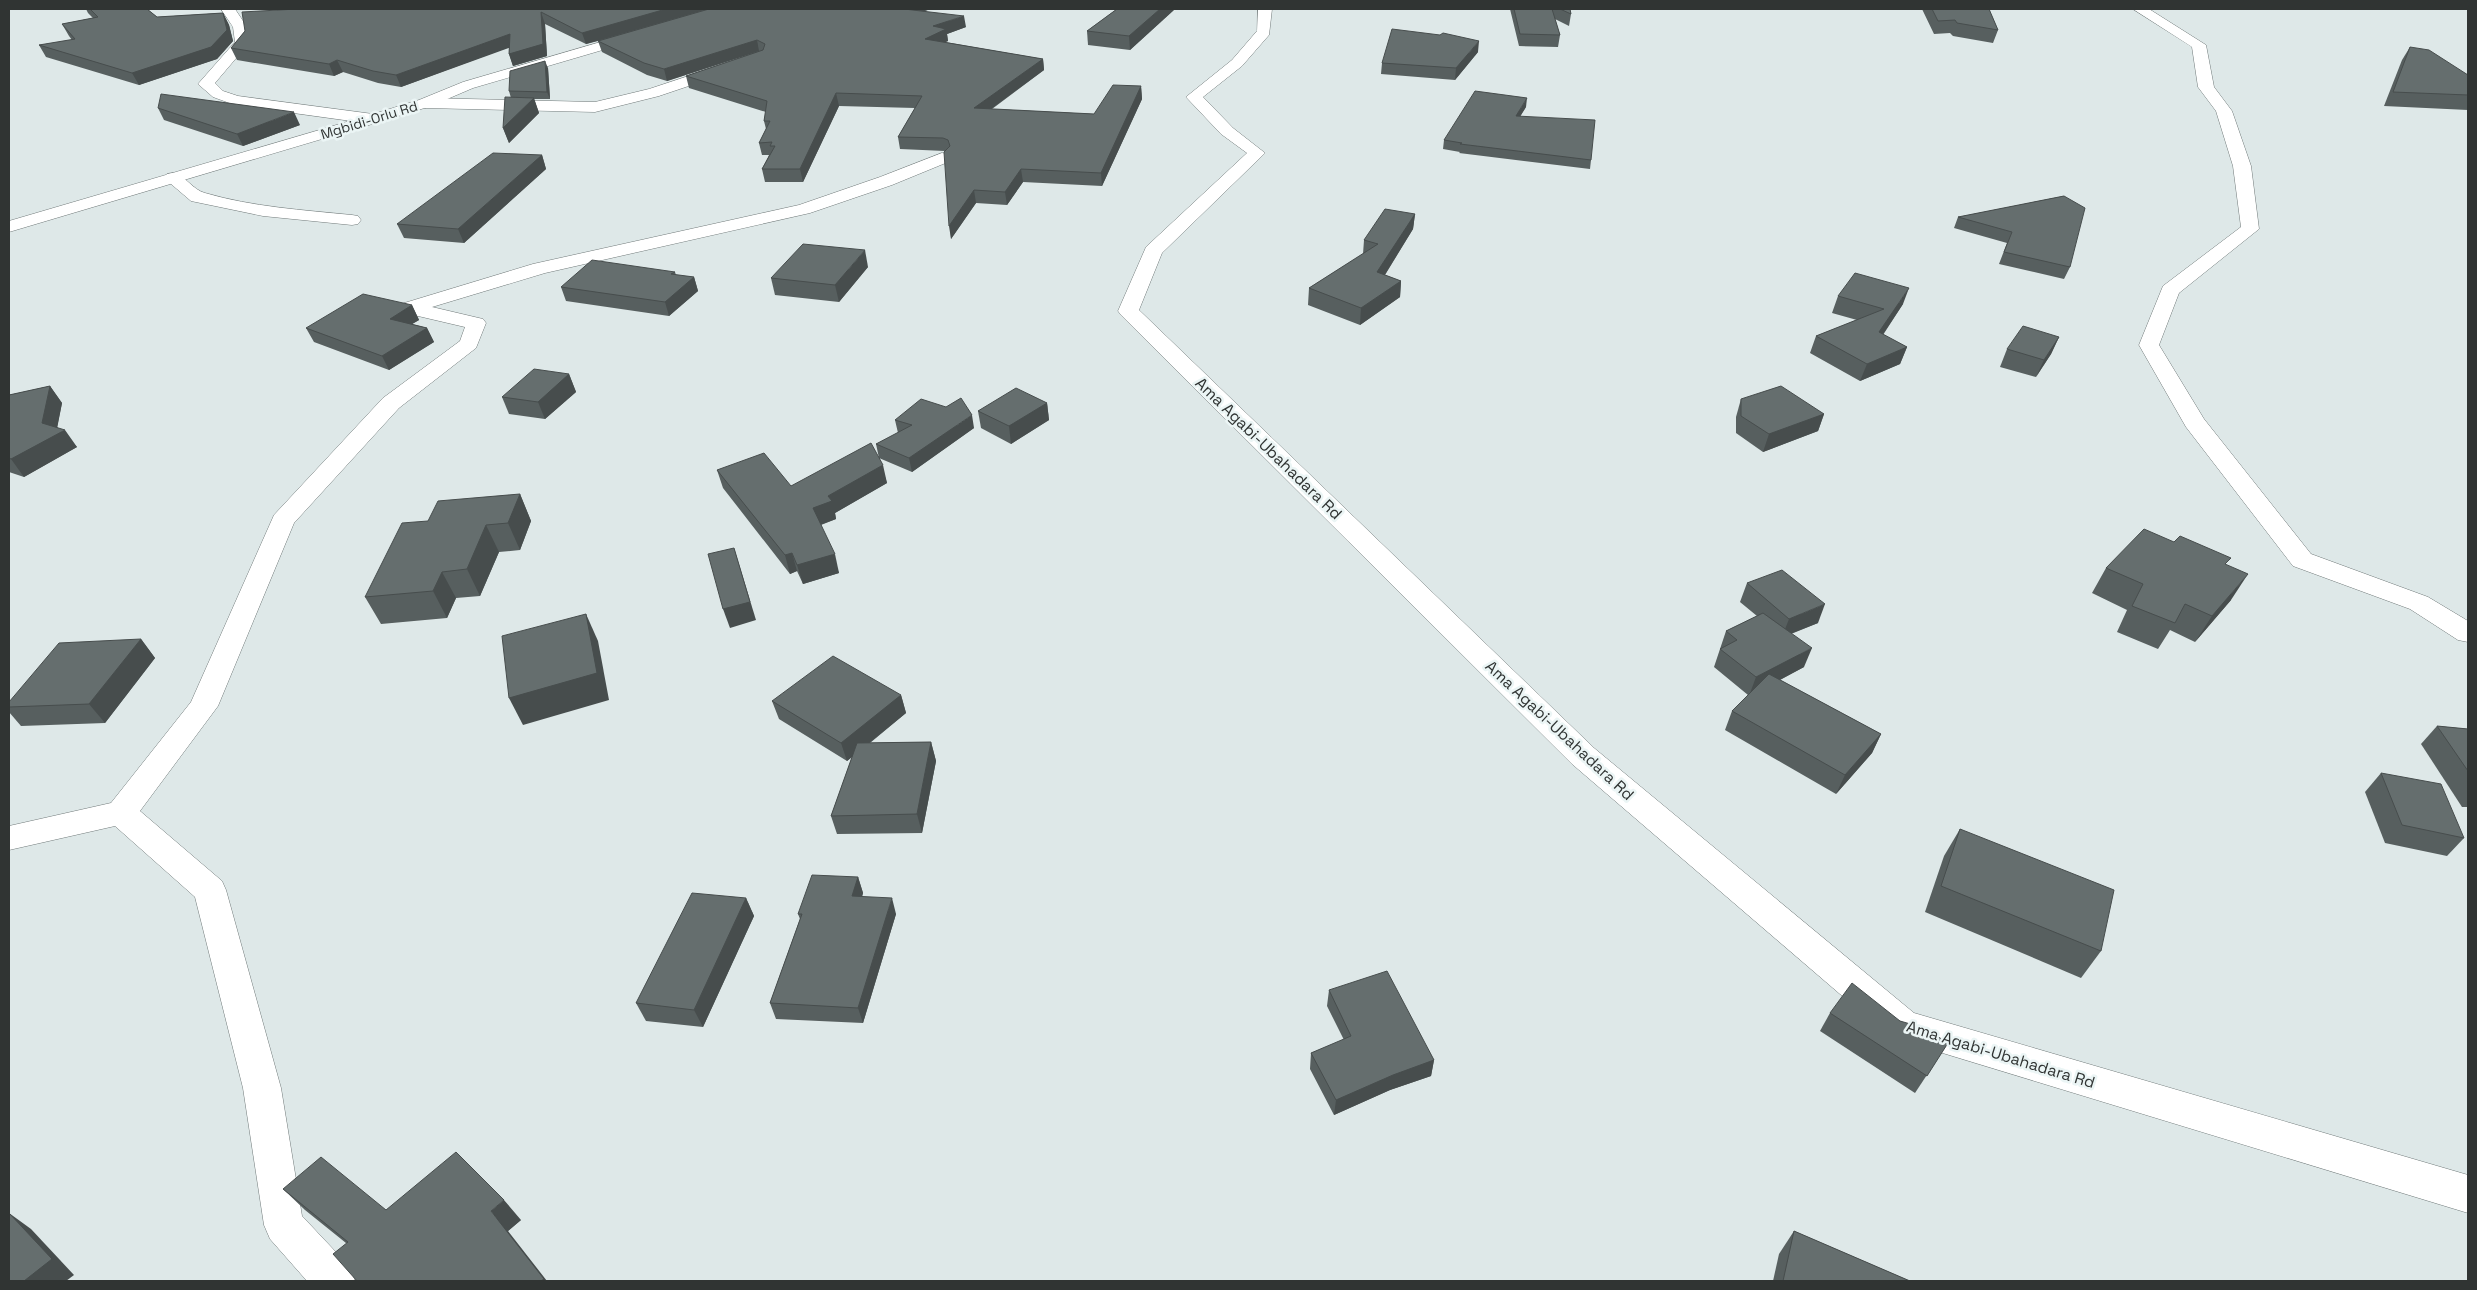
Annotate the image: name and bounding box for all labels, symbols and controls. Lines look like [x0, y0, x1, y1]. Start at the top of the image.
street label: Mgbidi-Orlu Rd [318, 97, 420, 143]
street label: Ama Agabi-Ubahadara Rd [1191, 373, 1346, 524]
street label: Ama Agabi-Ubahadara Rd [1481, 656, 1638, 805]
street label: Ama Agabi-Ubahadara Rd [1904, 1016, 2098, 1093]

